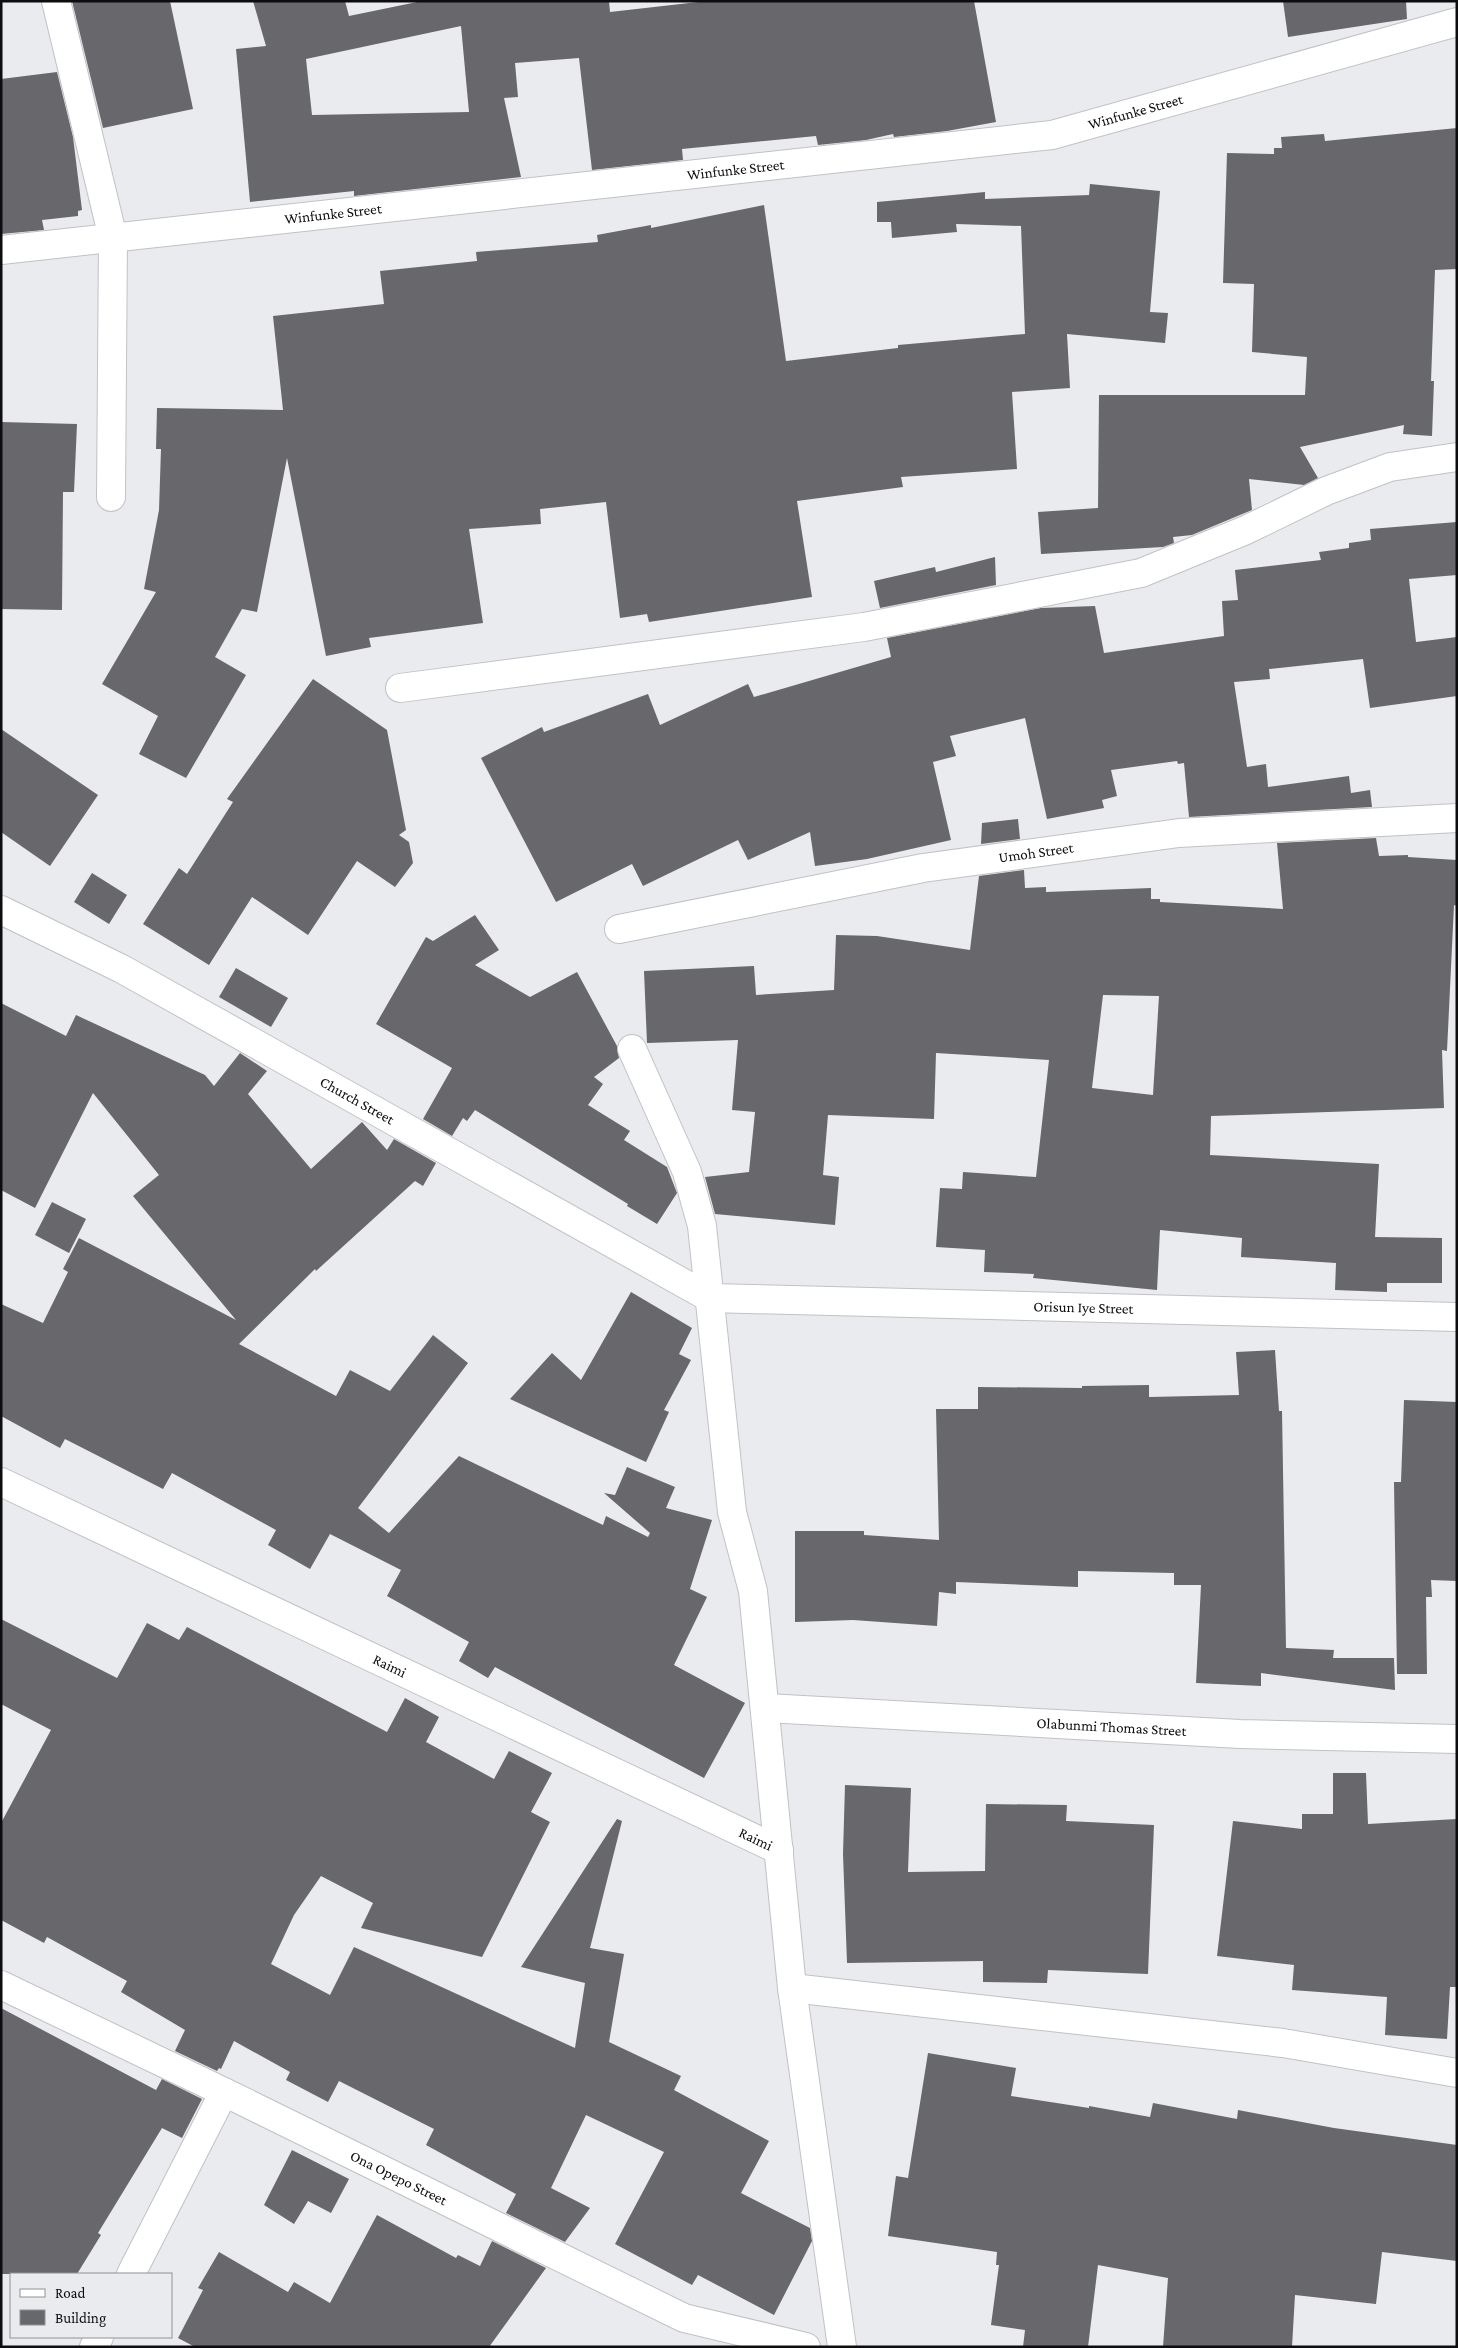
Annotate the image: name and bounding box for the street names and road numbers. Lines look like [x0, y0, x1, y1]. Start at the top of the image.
street label: Winfunke Street [1086, 91, 1186, 133]
street label: Winfunke Street [686, 156, 786, 183]
street label: Winfunke Street [284, 200, 383, 227]
street label: Umoh Street [998, 839, 1075, 866]
street label: Church Street [317, 1074, 398, 1128]
street label: Orisun Iye Street [1033, 1298, 1135, 1317]
street label: Raimi [370, 1651, 409, 1681]
street label: Olabunmi Thomas Street [1036, 1715, 1188, 1739]
street label: Raimi [737, 1824, 775, 1854]
street label: Ona Opepo Street [348, 2147, 451, 2209]

